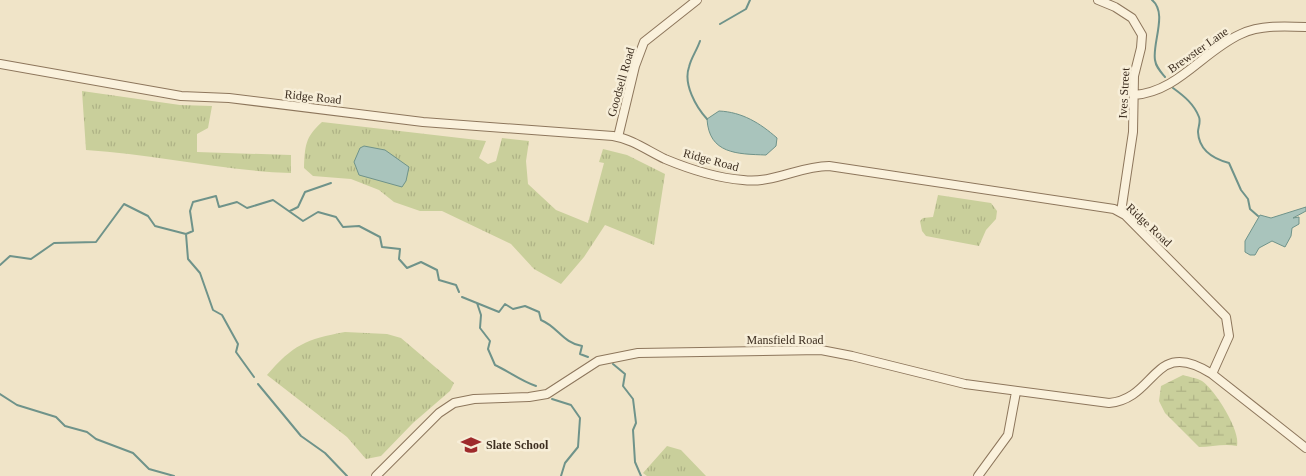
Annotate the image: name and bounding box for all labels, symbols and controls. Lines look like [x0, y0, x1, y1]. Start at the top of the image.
street label: Brewster Lane [1165, 24, 1231, 76]
street label: Goodsell Road [604, 46, 638, 118]
street label: Ives Street [1116, 67, 1132, 119]
street label: Ridge Road [284, 87, 342, 107]
street label: Ridge Road [682, 146, 740, 174]
street label: Ridge Road [1123, 200, 1175, 250]
street label: Mansfield Road [747, 333, 824, 347]
school or university icon: Slate School [460, 434, 482, 456]
place label: Slate School [486, 438, 549, 452]

